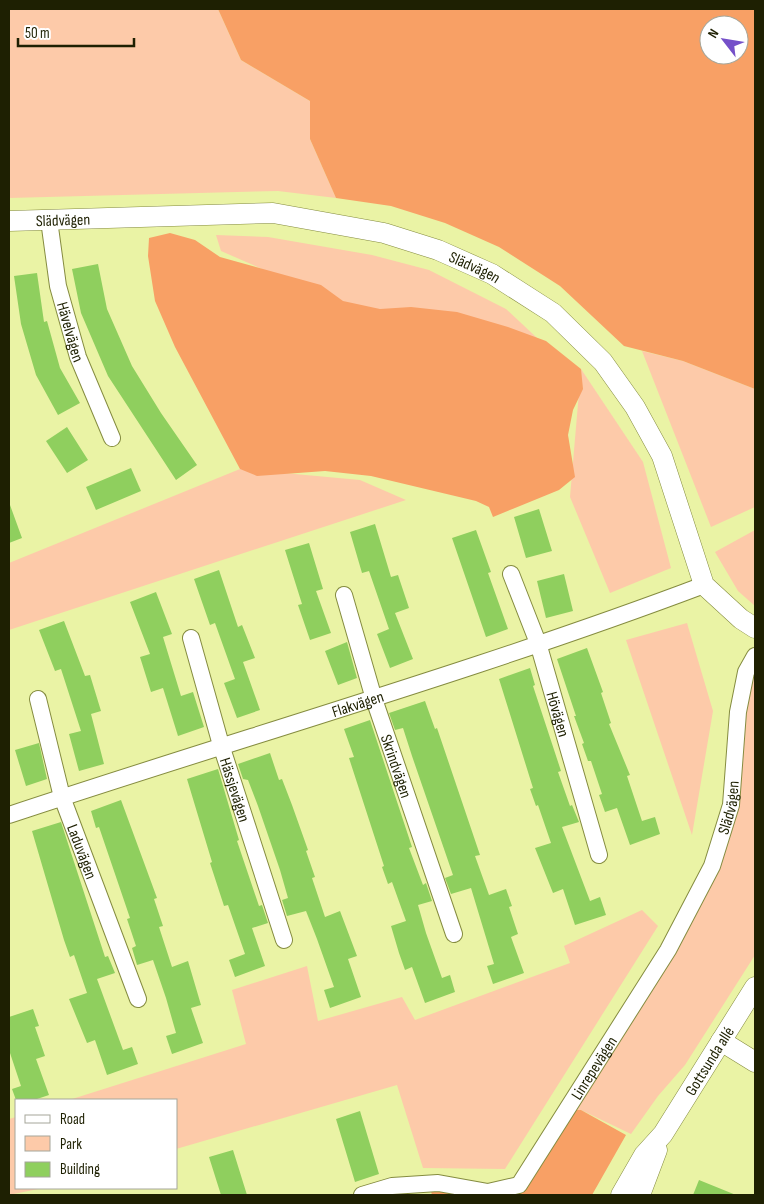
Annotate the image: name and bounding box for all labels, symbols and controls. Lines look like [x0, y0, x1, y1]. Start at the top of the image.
scale bar [18, 15, 134, 47]
north arrow [699, 15, 749, 65]
text: 50 m [25, 24, 50, 43]
text: N [704, 26, 722, 41]
street label: Slädvägen [36, 211, 91, 231]
street label: Slädvägen [446, 248, 504, 288]
street label: Hävelvägen [52, 300, 87, 365]
street label: Flakvägen [330, 688, 386, 722]
street label: Hövägen [541, 690, 573, 739]
street label: Skrindvägen [376, 732, 415, 801]
street label: Hässjevägen [215, 755, 253, 825]
street label: Slädvägen [714, 780, 744, 837]
street label: Laduvägen [62, 822, 100, 882]
street label: Gottsunda allé [682, 1023, 739, 1099]
street label: Linrepevägen [568, 1033, 622, 1104]
legend [15, 1099, 178, 1189]
text: Road [60, 1110, 85, 1129]
text: Park [60, 1135, 82, 1154]
text: Building [60, 1160, 100, 1179]

